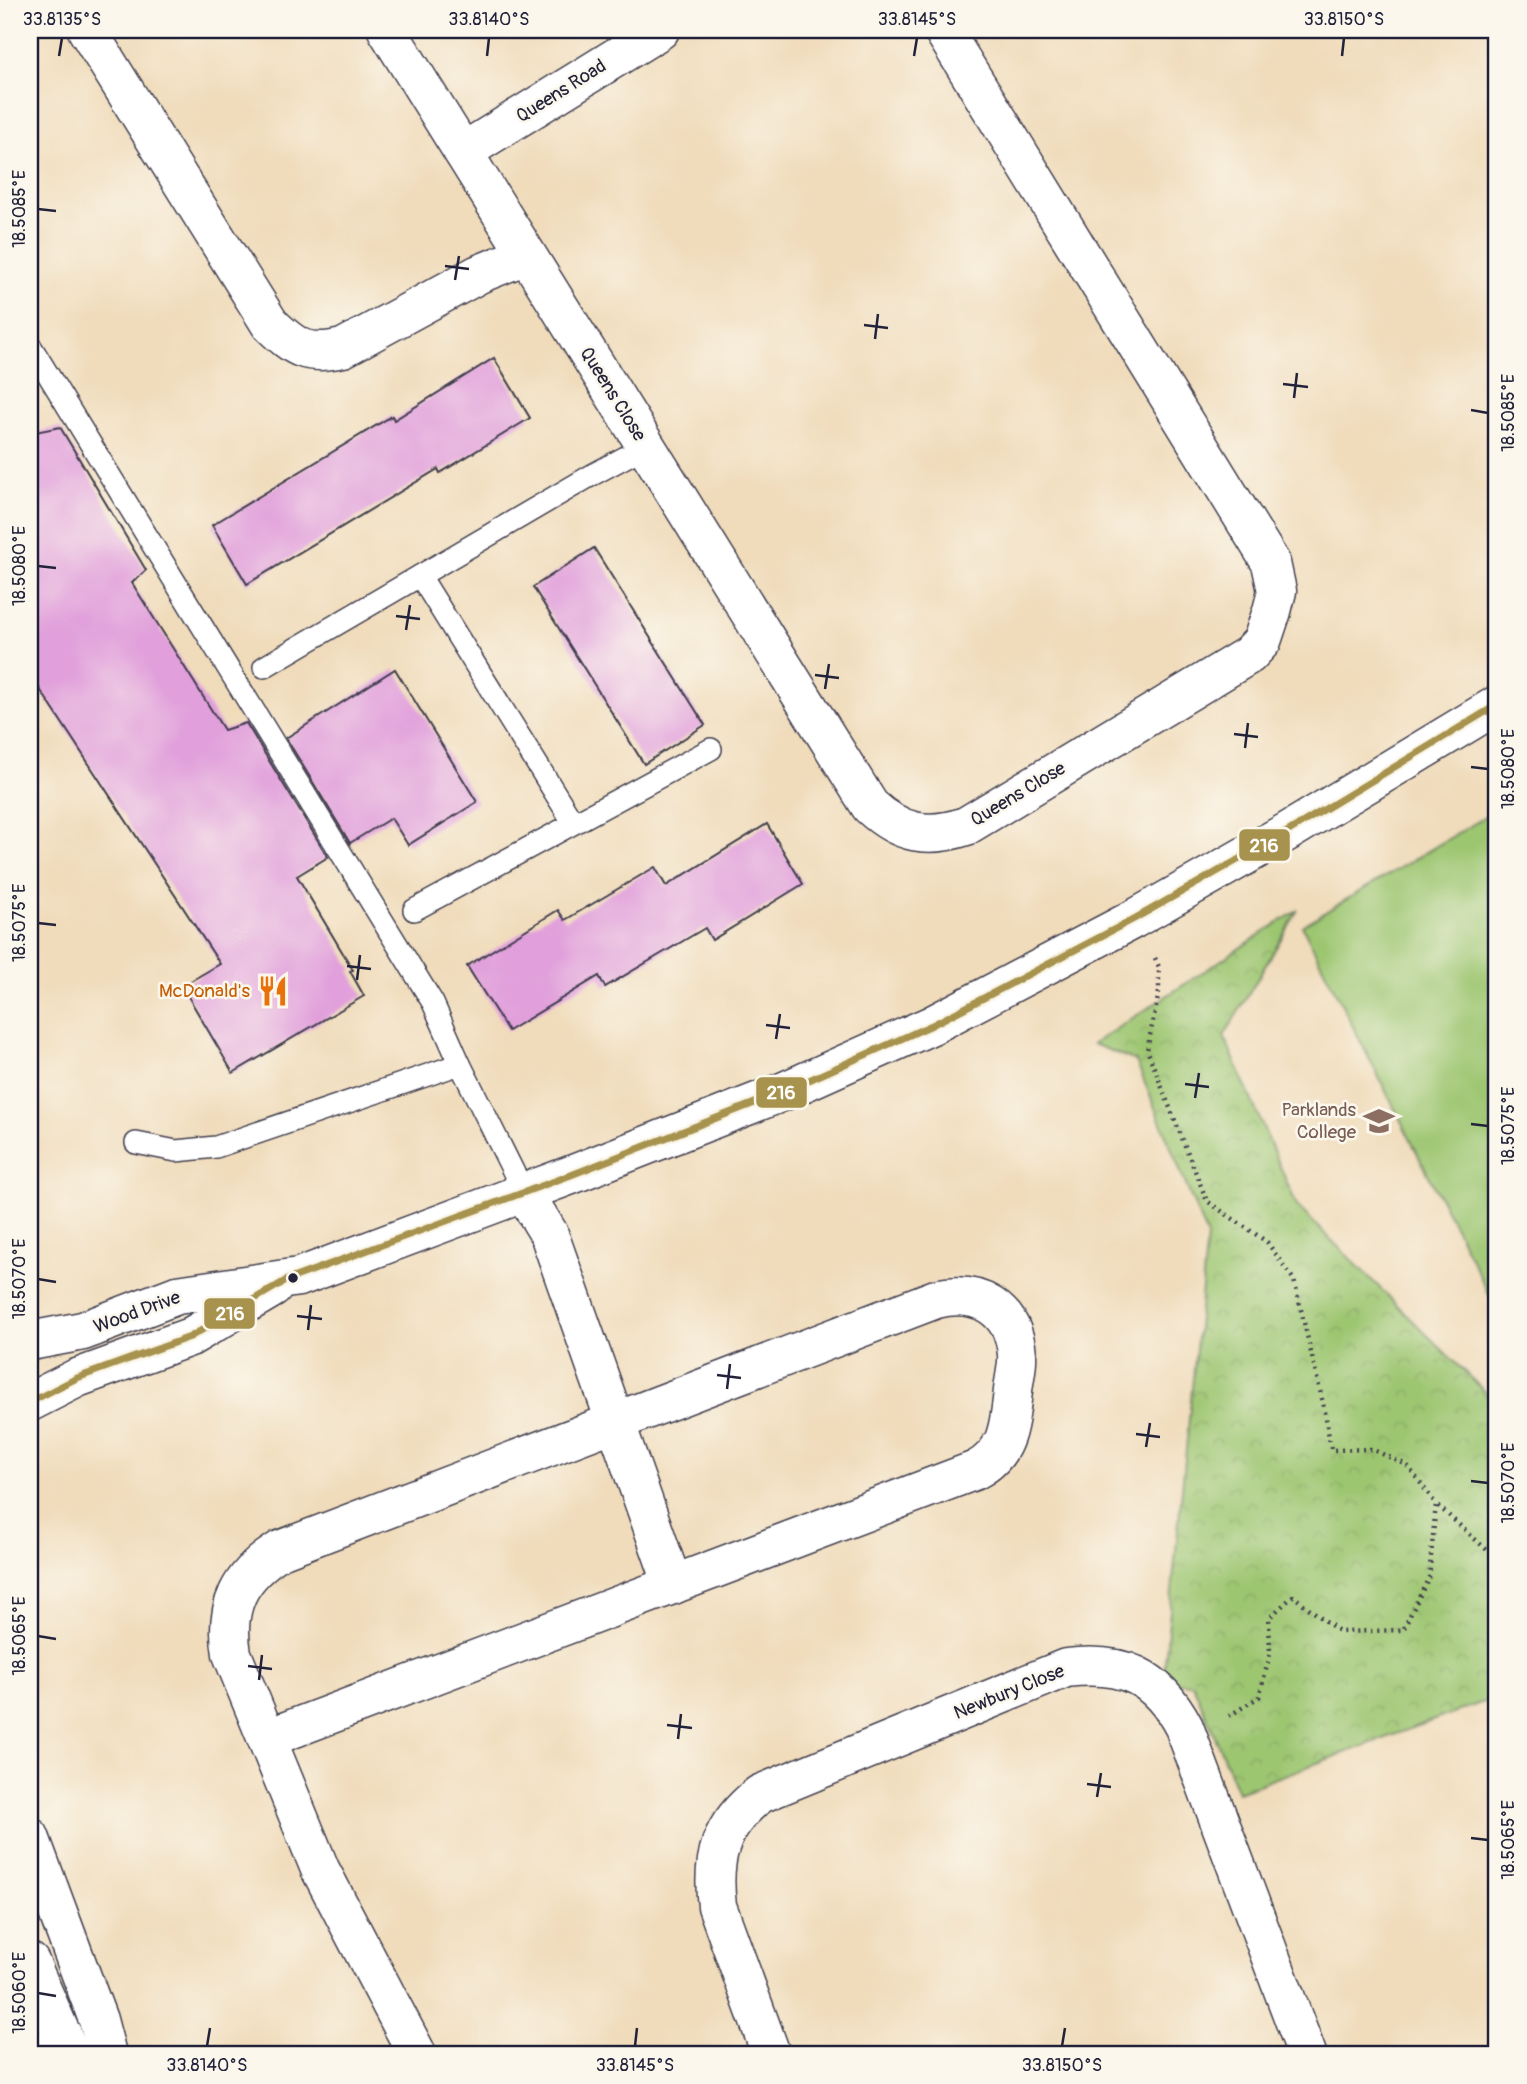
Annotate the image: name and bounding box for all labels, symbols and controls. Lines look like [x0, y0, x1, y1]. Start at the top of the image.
text: 33.8135°S [23, 8, 101, 31]
text: 33.8140°S [448, 8, 530, 31]
text: 33.8145°S [878, 8, 956, 31]
text: 33.8150°S [1304, 8, 1384, 31]
street label: Queens Road [511, 54, 611, 128]
text: 18.5085°E [8, 170, 31, 248]
street label: Queens Close [575, 342, 652, 446]
text: 18.5085°E [1497, 374, 1520, 452]
text: 18.5080°E [8, 526, 31, 606]
text: 18.5080°E [1497, 729, 1520, 809]
street label: Queens Close [966, 756, 1070, 832]
line badge: 216 [1238, 828, 1291, 862]
text: 216 [1249, 834, 1279, 858]
text: 18.5075°E [8, 884, 31, 962]
restaurant icon: McDonald's [256, 974, 290, 1008]
place label: McDonald's [159, 979, 251, 1003]
line badge: 216 [755, 1076, 808, 1109]
text: 216 [766, 1081, 796, 1105]
text: 18.5075°E [1497, 1087, 1520, 1165]
place label: Parklands College [1281, 1098, 1357, 1144]
school or university icon: Parklands College [1362, 1104, 1396, 1138]
text: 18.5070°E [8, 1238, 31, 1320]
unlabelled marker [286, 1271, 300, 1285]
street label: Wood Drive [90, 1285, 184, 1339]
line badge: 216 [203, 1297, 256, 1330]
text: 216 [215, 1302, 245, 1326]
text: 18.5070°E [1497, 1442, 1520, 1524]
text: 18.5065°E [8, 1596, 31, 1676]
street label: Newbury Close [950, 1659, 1068, 1725]
text: 18.5065°E [1497, 1800, 1520, 1880]
text: 18.5060°E [8, 1952, 31, 2034]
text: 33.8140°S [166, 2054, 248, 2077]
text: 33.8145°S [596, 2054, 674, 2077]
text: 33.8150°S [1022, 2054, 1102, 2077]

